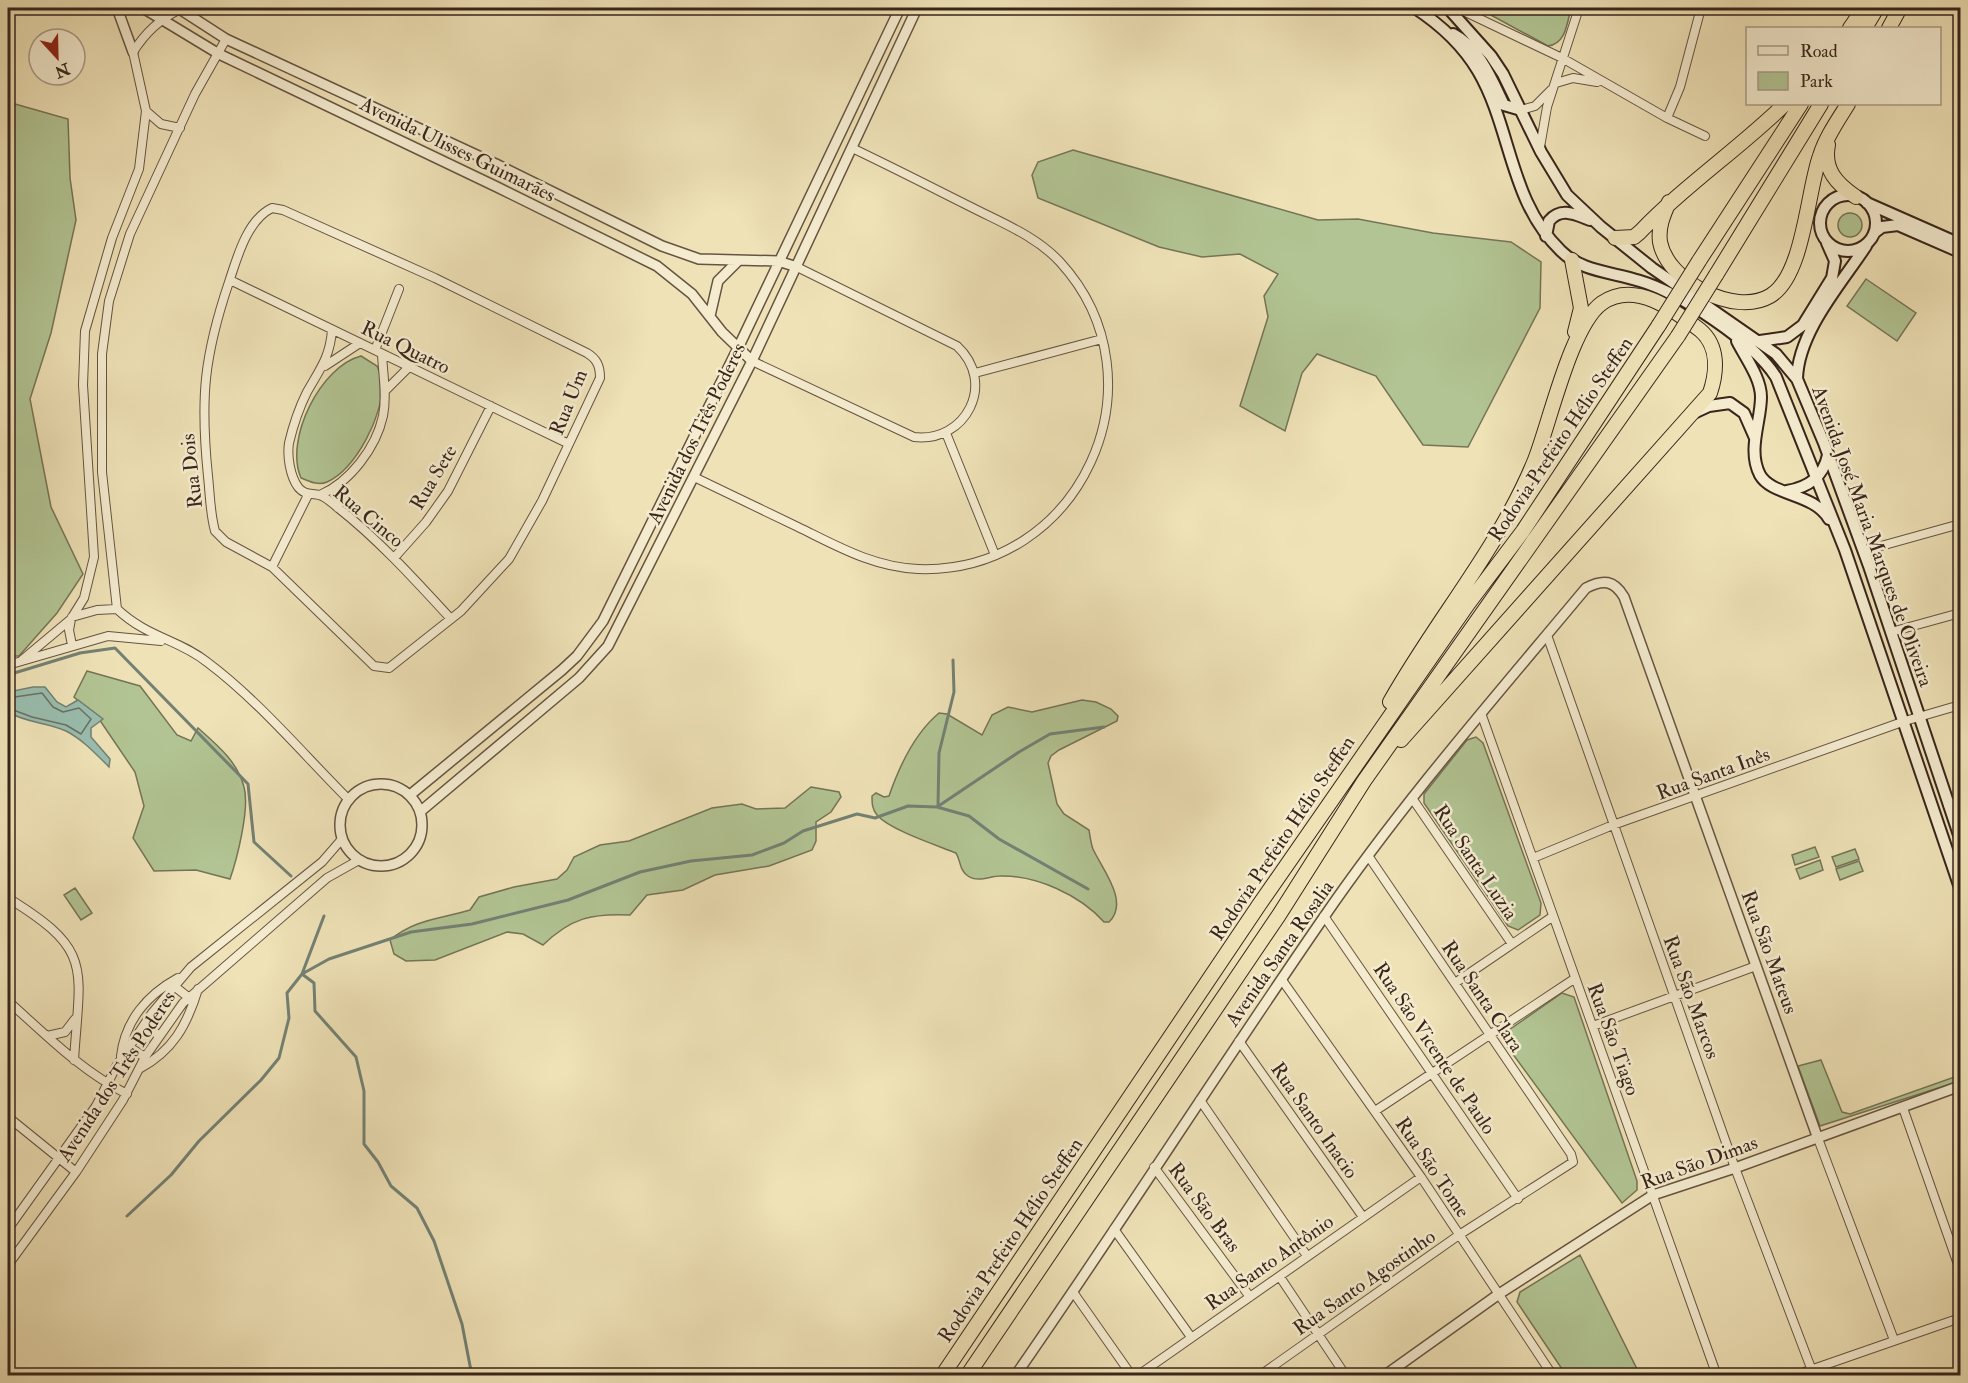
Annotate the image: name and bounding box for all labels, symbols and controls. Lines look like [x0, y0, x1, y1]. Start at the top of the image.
north arrow [27, 27, 87, 87]
legend [1746, 27, 1941, 105]
text: Road [1800, 40, 1838, 63]
text: N [51, 58, 74, 82]
text: Park [1800, 70, 1833, 93]
street label: Avenida Ulisses Guimarães [355, 91, 560, 208]
street label: Rua Quatro [357, 315, 454, 380]
street label: Rodovia Prefeito Hélio Steffen [1482, 332, 1638, 546]
street label: Avenida dos Três Poderes [641, 338, 751, 529]
street label: Rua Um [544, 365, 593, 439]
street label: Avenida José Maria Marques de Oliveira [1806, 381, 1939, 691]
street label: Rua Dois [175, 432, 208, 510]
street label: Rua Sete [404, 440, 462, 514]
street label: Rua Cinco [328, 480, 409, 553]
street label: Rodovia Prefeito Hélio Steffen [1204, 731, 1360, 945]
street label: Rua Santa Inês [1653, 741, 1773, 806]
street label: Rua Santa Luzia [1428, 800, 1524, 925]
street label: Avenida Santa Rosalia [1219, 875, 1340, 1032]
street label: Rua São Mateus [1736, 887, 1803, 1017]
street label: Rua São Marcos [1658, 932, 1725, 1062]
street label: Rua Santa Clara [1436, 936, 1529, 1057]
street label: Rua São Vicente de Paulo [1368, 958, 1501, 1139]
street label: Rua São Tiago [1582, 980, 1645, 1099]
street label: Avenida dos Três Poderes [51, 986, 181, 1167]
street label: Rua Santo Inacio [1265, 1057, 1364, 1183]
street label: Rua São Tome [1390, 1112, 1475, 1222]
street label: Rua São Dimas [1637, 1130, 1761, 1195]
street label: Rodovia Prefeito Hélio Steffen [932, 1133, 1088, 1347]
street label: Rua São Bras [1163, 1158, 1246, 1257]
street label: Rua Santo Antônio [1200, 1209, 1338, 1316]
street label: Rua Santo Agostinho [1288, 1224, 1440, 1341]

